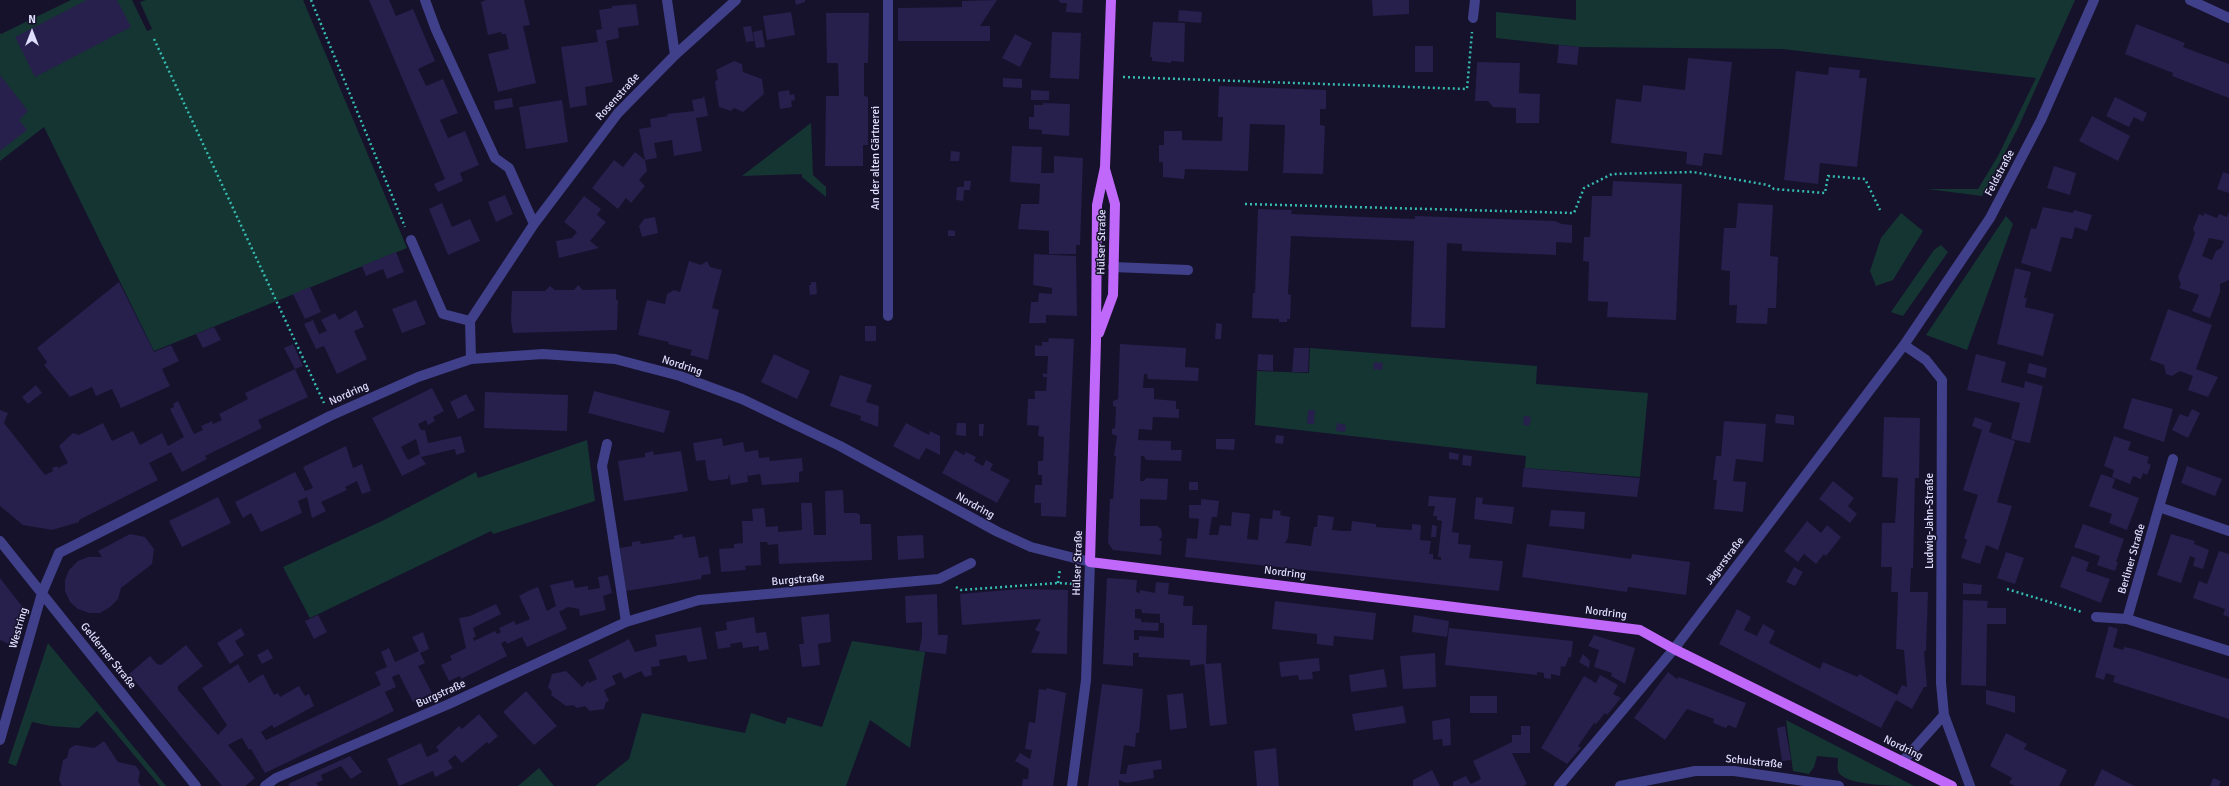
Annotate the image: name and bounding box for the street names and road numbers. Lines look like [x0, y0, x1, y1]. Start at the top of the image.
street label: Rosenstraße [593, 71, 643, 123]
street label: An der alten Gärtnerei [869, 106, 883, 210]
street label: Feldstraße [1982, 148, 2018, 198]
street label: Hülser Straße [1095, 209, 1109, 275]
street label: Nordring [660, 353, 704, 379]
street label: Nordring [327, 379, 371, 409]
street label: Ludwig-Jahn-Straße [1923, 473, 1937, 569]
street label: Nordring [953, 490, 997, 522]
street label: Berliner Straße [2116, 522, 2148, 596]
street label: Hülser Straße [1070, 530, 1086, 596]
street label: Jägerstraße [1703, 535, 1747, 587]
street label: Nordring [1263, 564, 1307, 582]
street label: Burgstraße [771, 571, 825, 589]
street label: Nordring [1584, 604, 1628, 622]
street label: Westring [7, 606, 31, 650]
street label: Gelderner Straße [77, 620, 139, 692]
street label: Burgstraße [414, 677, 468, 711]
street label: Nordring [1881, 733, 1925, 763]
street label: Schulstraße [1725, 752, 1783, 772]

